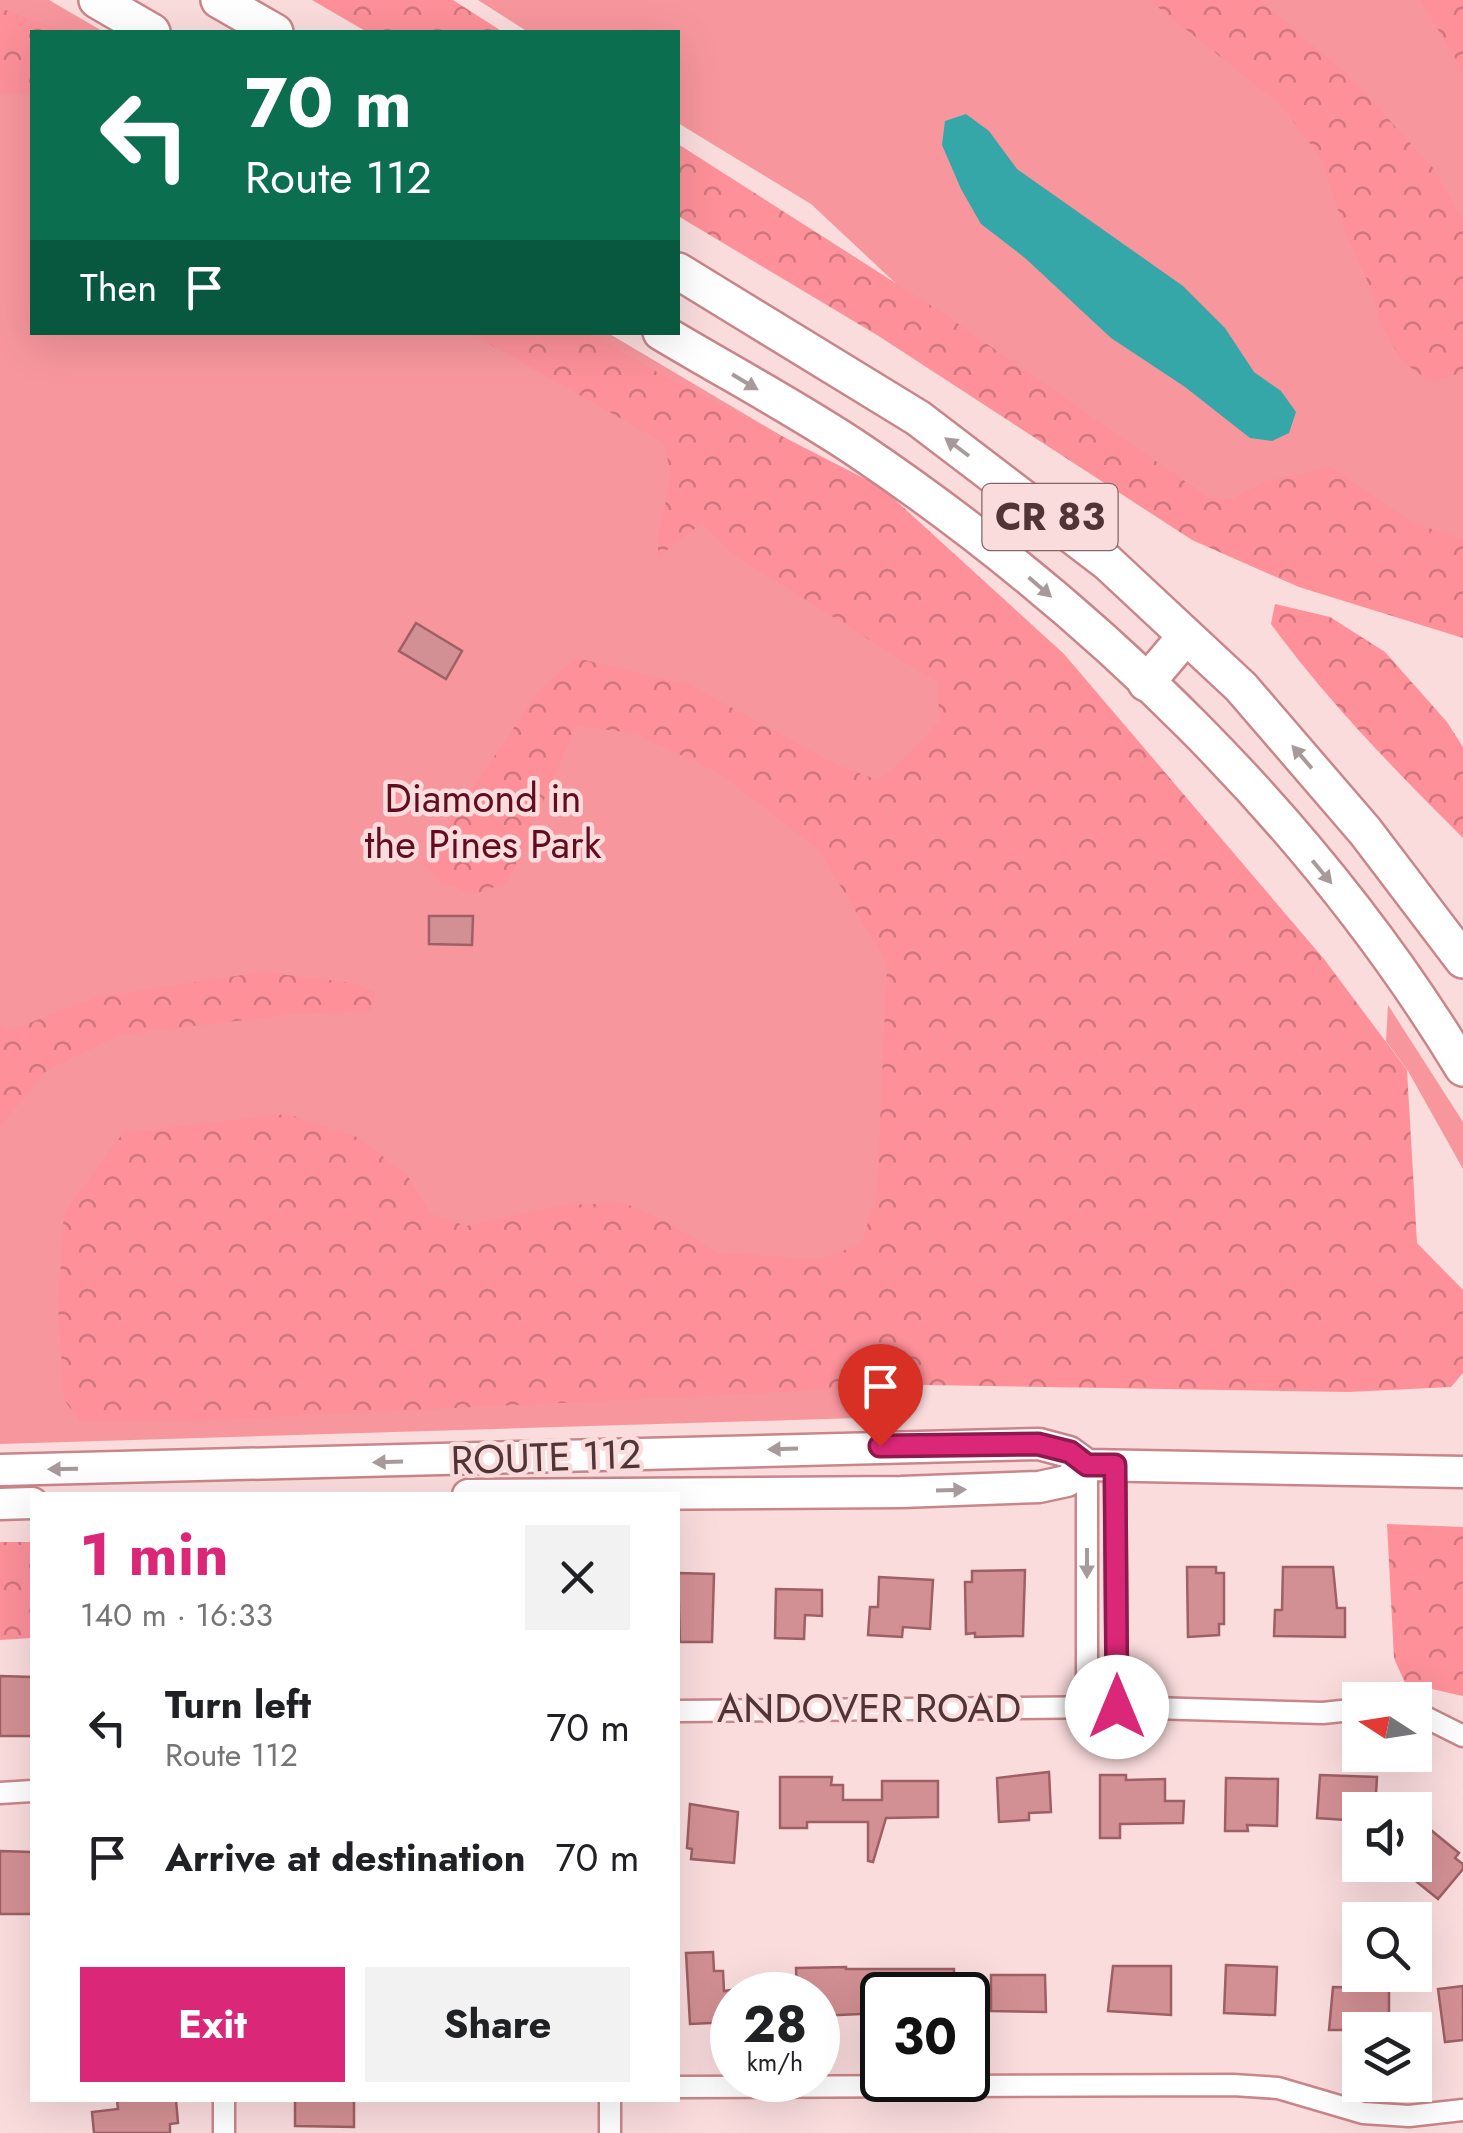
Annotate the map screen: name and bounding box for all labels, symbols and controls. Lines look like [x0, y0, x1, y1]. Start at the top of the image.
text: 70 m [245, 52, 412, 153]
icon: left [80, 70, 210, 200]
text: Route 112 [245, 145, 432, 210]
text: Then [80, 260, 157, 315]
icon: arrive [177, 260, 232, 315]
one-way arrow [731, 373, 759, 390]
one-way arrow [944, 437, 970, 457]
road number: CR 83 [982, 484, 1118, 550]
one-way arrow [1028, 575, 1053, 597]
one-way arrow [1291, 745, 1313, 770]
park label: Diamond in the Pines Park [365, 769, 602, 873]
one-way arrow [1311, 860, 1332, 885]
pin [838, 1344, 923, 1447]
icon: arrive [853, 1359, 908, 1414]
street label: ROUTE 112 [450, 1425, 642, 1489]
one-way arrow [766, 1442, 798, 1458]
one-way arrow [371, 1455, 403, 1471]
one-way arrow [46, 1461, 78, 1477]
one-way arrow [935, 1482, 967, 1498]
text: 1 min [80, 1511, 229, 1598]
button: close [525, 1525, 630, 1630]
one-way arrow [1079, 1547, 1095, 1579]
text: 140 m · 16:33 [80, 1592, 273, 1638]
position arrow [1065, 1655, 1169, 1759]
text: Turn left [165, 1677, 311, 1732]
street label: ANDOVER ROAD [717, 1679, 1021, 1737]
north arrow [1342, 1682, 1432, 1772]
map controls [1342, 1682, 1432, 2102]
icon: left [80, 1700, 135, 1755]
text: 70 m [546, 1700, 630, 1755]
text: Route 112 [165, 1732, 298, 1778]
button: sound [1342, 1792, 1432, 1882]
icon: arrive [80, 1830, 135, 1885]
text: Arrive at destination [165, 1830, 526, 1885]
text: 70 m [556, 1830, 639, 1885]
button: search [1342, 1902, 1432, 1992]
button: Exit [80, 1967, 345, 2082]
button: Share [365, 1967, 630, 2082]
speed limit sign: 30 [860, 1972, 990, 2102]
text: 28 [743, 1988, 807, 2061]
button: layers [1342, 2012, 1432, 2102]
text: km/h [747, 2044, 803, 2080]

